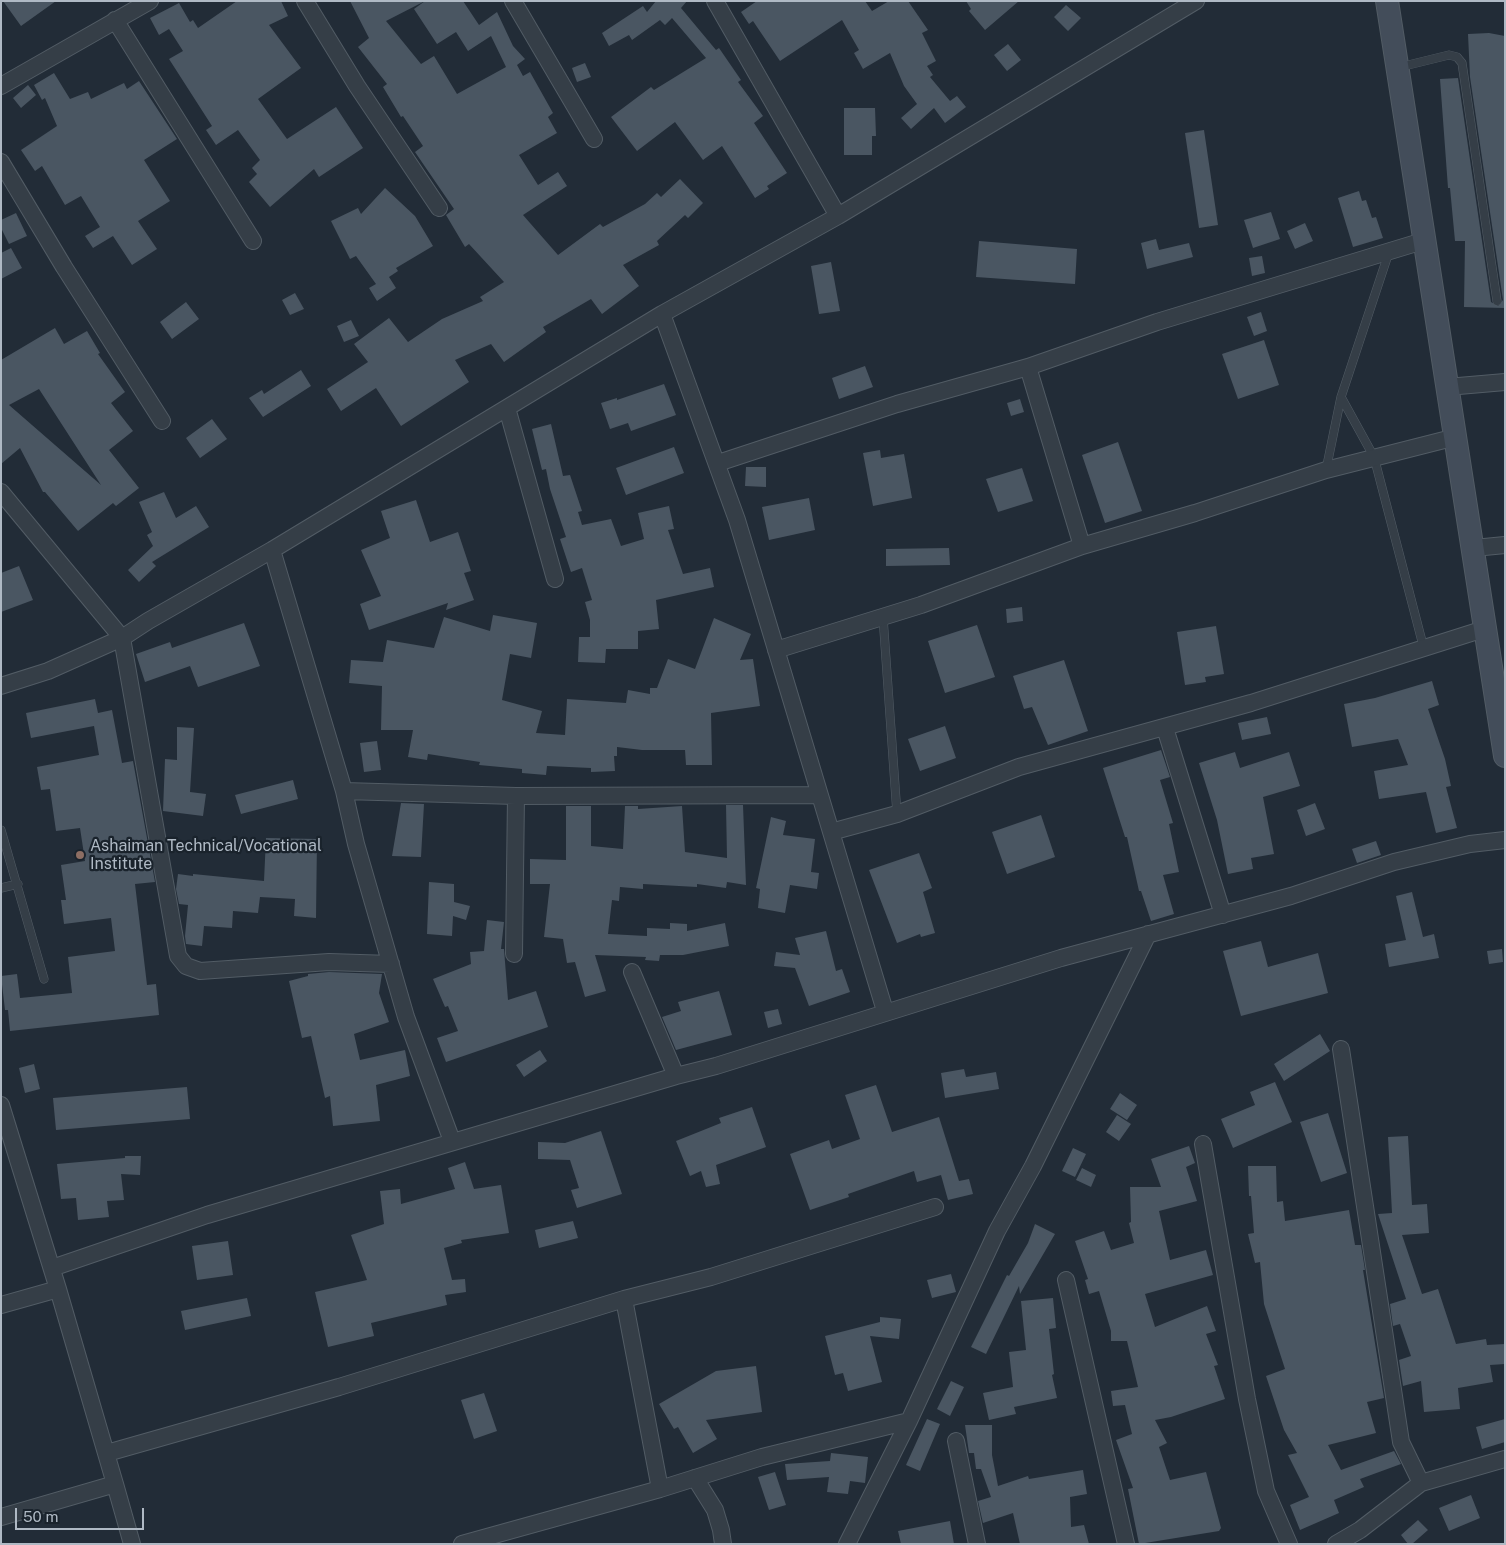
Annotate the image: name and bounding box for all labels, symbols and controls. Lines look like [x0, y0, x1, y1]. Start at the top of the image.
place label: Ashaiman Technical/Vocational Institute [90, 836, 322, 874]
marker: Ashaiman Technical/Vocational Institute [74, 849, 86, 861]
scale bar [18, 1498, 146, 1530]
text: 50 m [23, 1508, 58, 1525]

